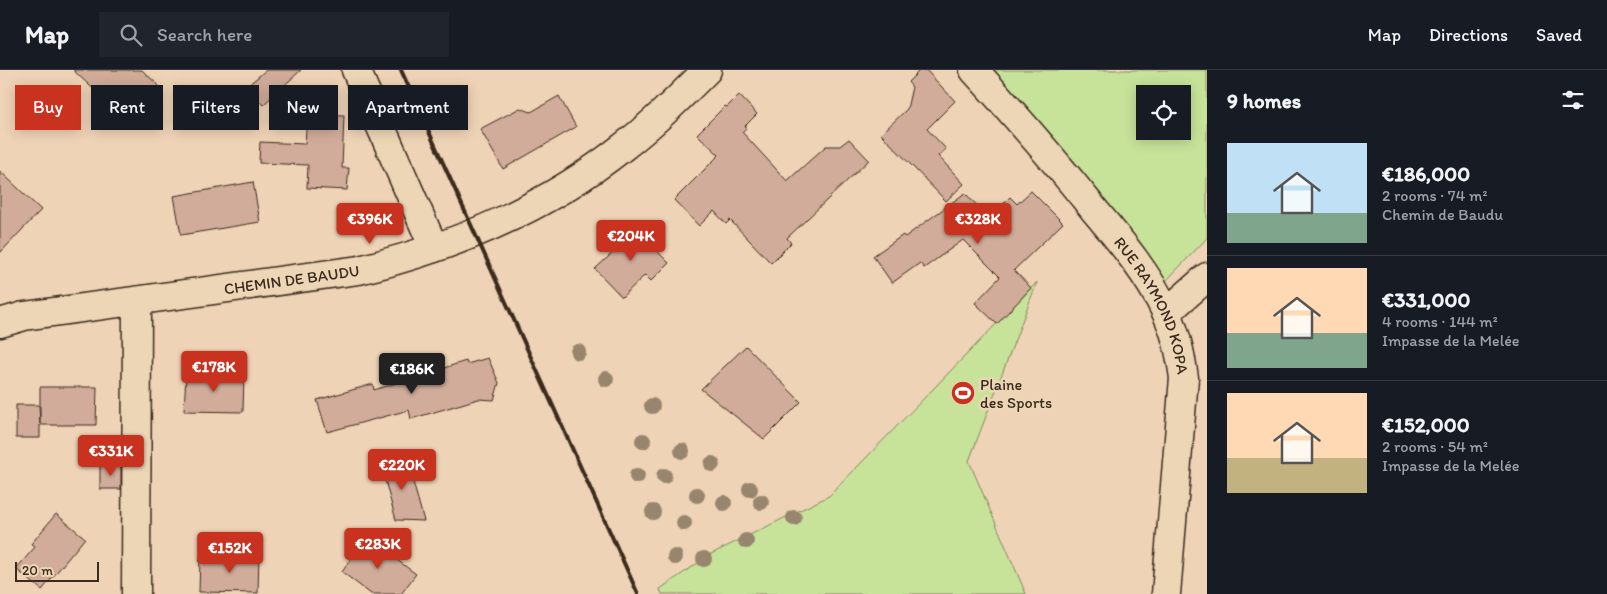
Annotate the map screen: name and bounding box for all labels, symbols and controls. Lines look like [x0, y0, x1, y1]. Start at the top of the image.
search box [99, 12, 449, 57]
text: Map [25, 20, 69, 49]
icon: search [117, 21, 145, 49]
text: Search here [157, 23, 252, 46]
text: Map [1368, 24, 1401, 46]
text: Directions [1429, 24, 1508, 46]
text: Saved [1536, 24, 1582, 46]
chip: Buy [15, 85, 81, 130]
chip: Rent [91, 85, 163, 130]
chip: Filters [173, 85, 259, 130]
chip: New [269, 85, 338, 130]
chip: Apartment [348, 85, 468, 130]
map controls [1136, 85, 1191, 140]
button: locate [1136, 85, 1191, 140]
icon: filters [1559, 86, 1587, 114]
text: 9 homes [1227, 88, 1301, 113]
text: €186,000 [1382, 161, 1470, 186]
icon: home [1267, 163, 1327, 223]
text: 2 rooms · 74 m² [1382, 186, 1487, 205]
pin: €396K [335, 202, 405, 245]
pin: €328K [943, 202, 1013, 245]
text: Chemin de Baudu [1382, 205, 1503, 224]
text: €396K [348, 209, 392, 228]
text: €328K [955, 209, 1001, 228]
pin: €204K [596, 220, 666, 262]
text: €204K [607, 226, 655, 245]
street label: RUE RAYMOND KOPA [1110, 233, 1192, 376]
street label: CHEMIN DE BAUDU [223, 261, 360, 298]
text: €331,000 [1382, 287, 1470, 312]
icon: home [1267, 288, 1327, 348]
text: 4 rooms · 144 m² [1382, 312, 1498, 331]
text: Impasse de la Melée [1382, 331, 1520, 350]
pin: €178K [179, 350, 249, 393]
pin: €186K [377, 352, 447, 395]
text: €178K [192, 357, 236, 376]
text: €186K [390, 359, 434, 378]
place label: Plaine des Sports [980, 375, 1052, 412]
sports icon: Plaine des Sports [950, 380, 976, 406]
text: €152,000 [1382, 412, 1470, 437]
icon: home [1267, 413, 1327, 473]
pin: €331K [76, 434, 146, 477]
text: 2 rooms · 54 m² [1382, 437, 1488, 456]
text: €331K [89, 441, 133, 460]
pin: €220K [367, 448, 437, 491]
text: €220K [379, 455, 425, 474]
text: Impasse de la Melée [1382, 456, 1520, 475]
pin: €283K [343, 528, 413, 570]
pin: €152K [195, 532, 265, 574]
text: €283K [355, 534, 401, 553]
text: €152K [208, 538, 252, 557]
scale bar [15, 559, 99, 582]
text: 20 m [22, 562, 53, 579]

